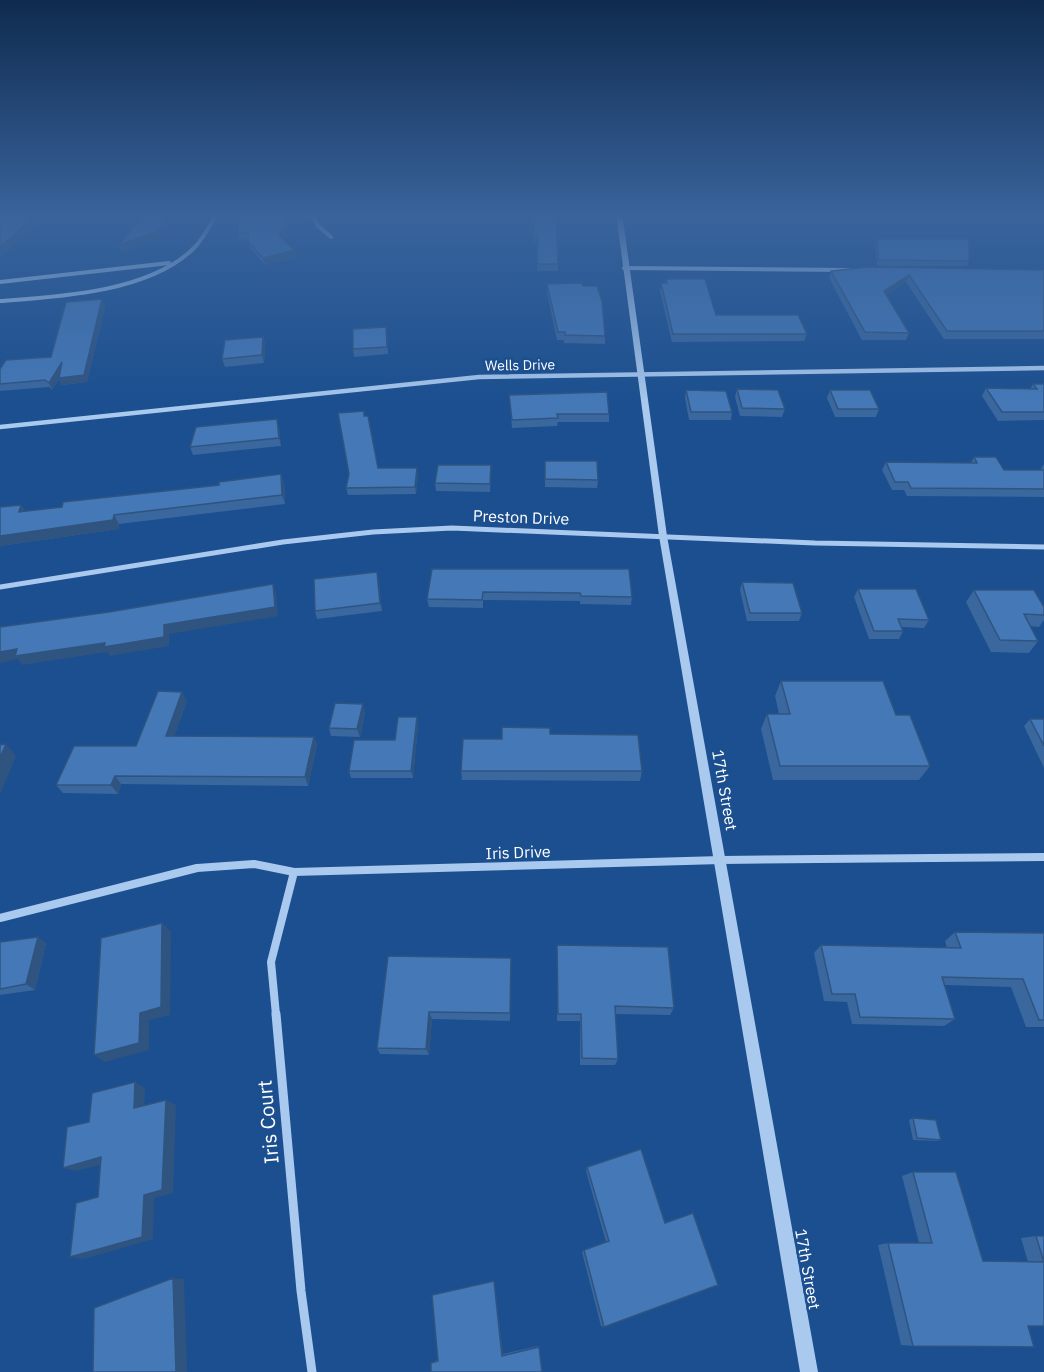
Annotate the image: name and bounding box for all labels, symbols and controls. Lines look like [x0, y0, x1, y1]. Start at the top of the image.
street label: Wells Drive [485, 355, 556, 375]
street label: Preston Drive [473, 505, 570, 529]
street label: 17th Street [708, 748, 742, 832]
street label: Iris Drive [485, 841, 551, 863]
street label: Iris Court [250, 1079, 285, 1165]
street label: 17th Street [791, 1227, 825, 1311]

